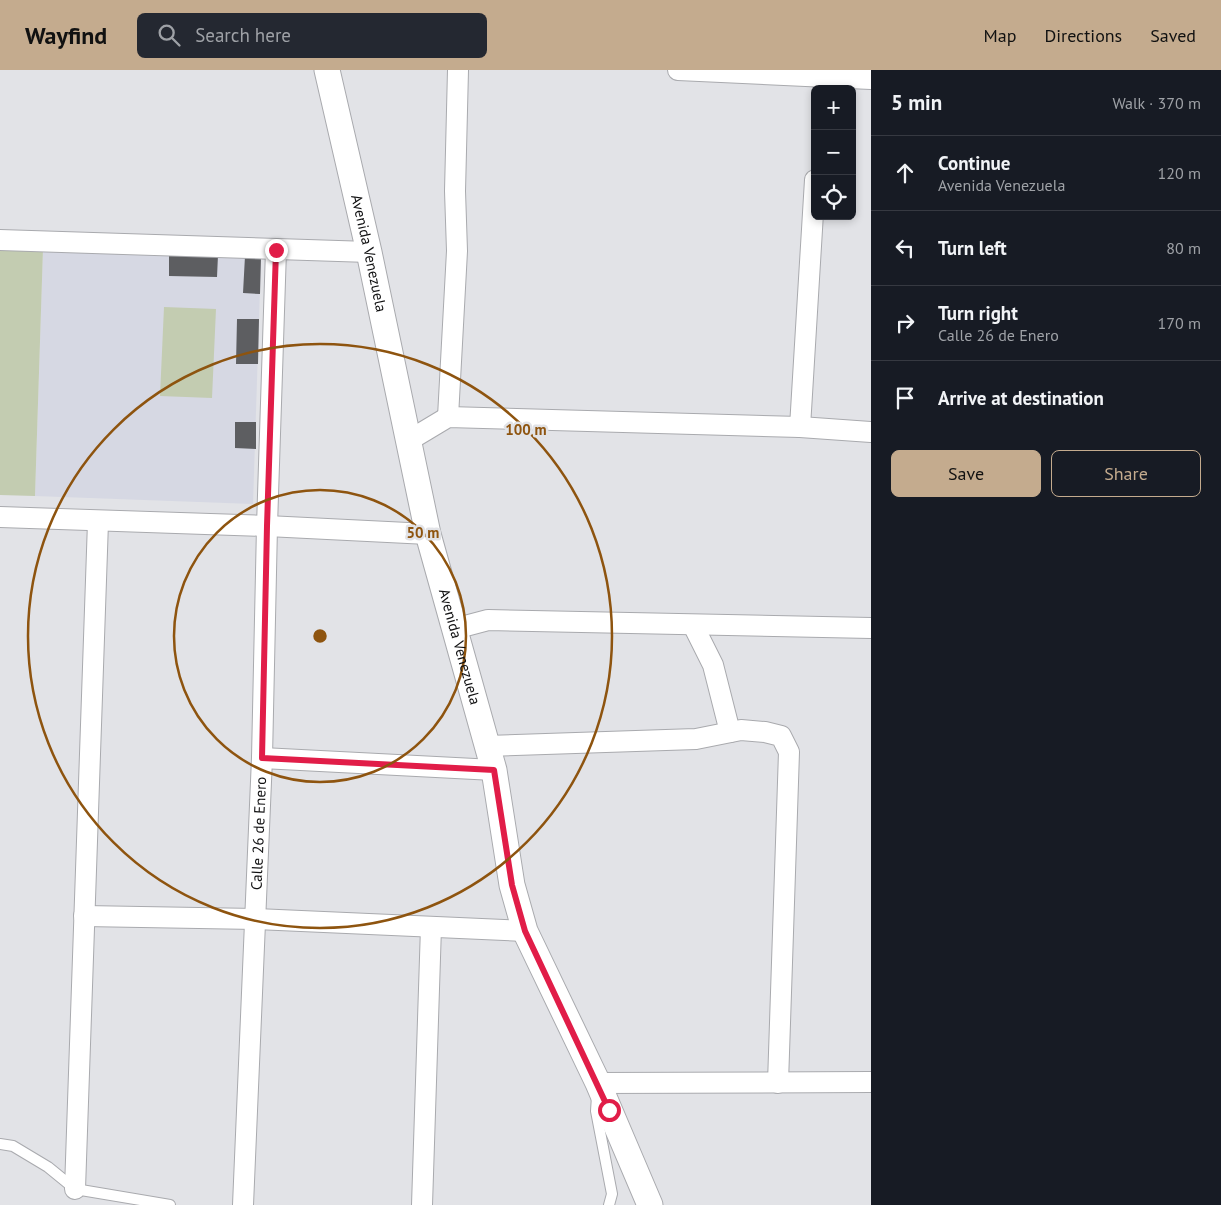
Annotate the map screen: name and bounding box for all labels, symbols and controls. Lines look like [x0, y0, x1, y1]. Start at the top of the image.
search box [137, 13, 487, 58]
text: Wayfind [25, 20, 107, 51]
icon: search [155, 21, 183, 49]
text: Search here [195, 23, 291, 47]
text: Map [984, 24, 1016, 47]
text: Directions [1044, 24, 1122, 47]
text: Saved [1150, 24, 1196, 47]
map controls [811, 85, 856, 220]
button: + [811, 85, 856, 130]
text: 5 min [891, 89, 942, 116]
text: Walk · 370 m [1112, 93, 1201, 113]
button: − [811, 130, 856, 175]
text: Continue [938, 151, 1010, 175]
icon: ahead [891, 159, 919, 187]
text: 120 m [1158, 163, 1201, 183]
button: locate [811, 175, 856, 220]
text: Avenida Venezuela [938, 175, 1065, 195]
street label: Avenida Venezuela [347, 193, 391, 314]
icon: left [891, 234, 919, 262]
text: Turn left [938, 236, 1007, 260]
text: 80 m [1166, 238, 1201, 258]
route end [265, 239, 288, 262]
text: Turn right [938, 301, 1018, 325]
icon: right [891, 309, 919, 337]
text: 170 m [1158, 313, 1201, 333]
text: Calle 26 de Enero [938, 325, 1059, 345]
icon: arrive [891, 384, 919, 412]
text: Arrive at destination [938, 386, 1104, 410]
text: 100 m [505, 420, 547, 439]
button: Save [891, 450, 1041, 497]
button: Share [1051, 450, 1201, 497]
text: 50 m [407, 523, 439, 542]
street label: Avenida Venezuela [435, 587, 485, 707]
centre of rings [311, 627, 329, 645]
street label: Calle 26 de Enero [246, 776, 270, 890]
route start [598, 1099, 621, 1122]

